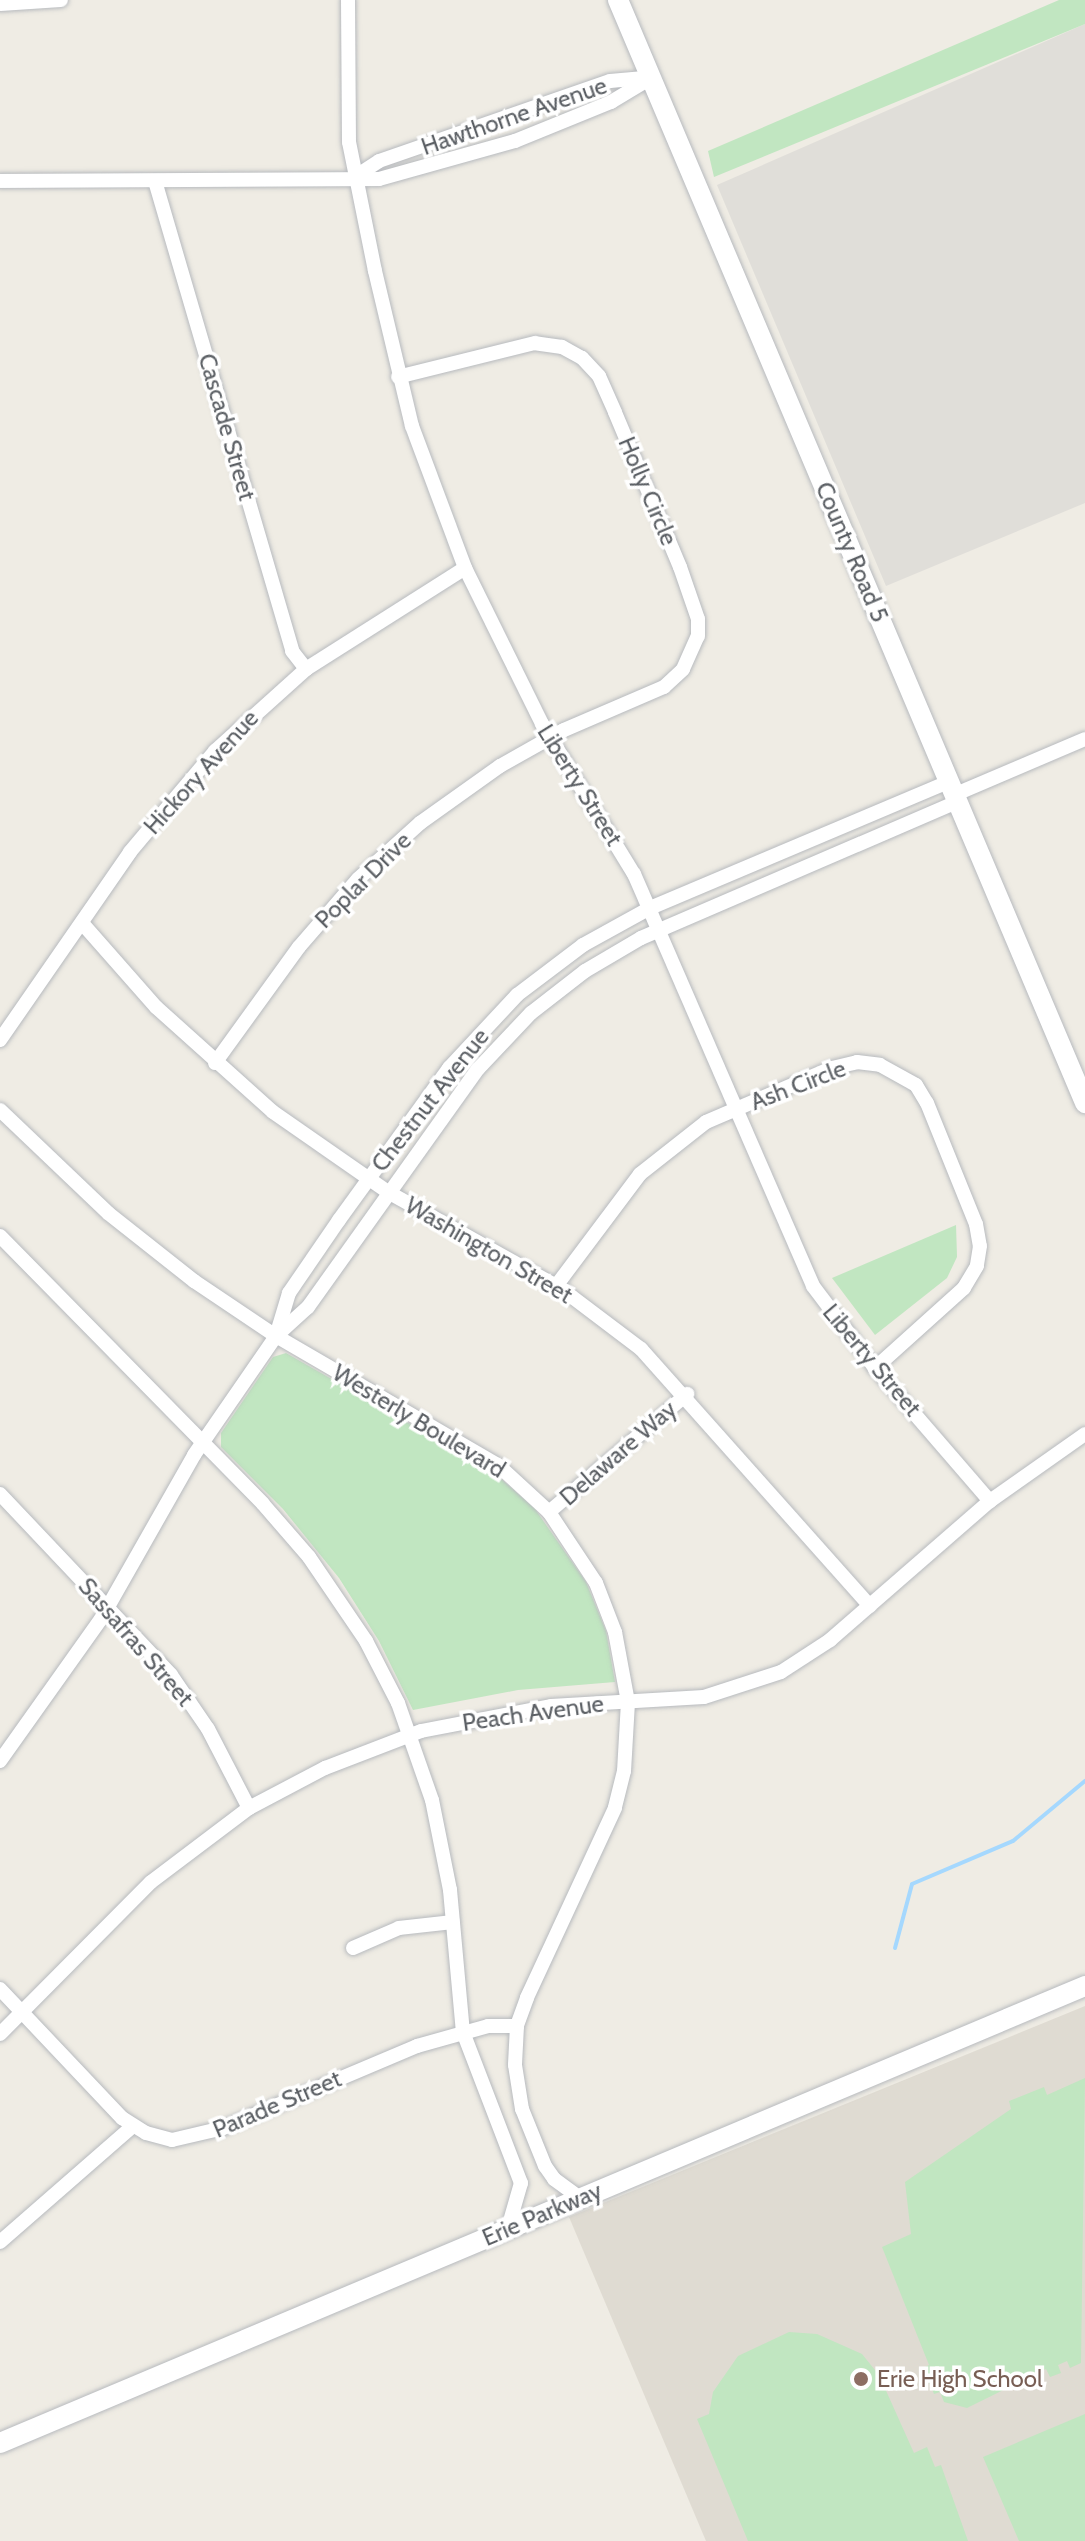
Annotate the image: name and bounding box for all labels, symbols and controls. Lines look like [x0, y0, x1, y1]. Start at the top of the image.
street label: Hawthorne Avenue [417, 71, 611, 161]
street label: Cascade Street [192, 350, 262, 504]
street label: Holly Circle [612, 432, 684, 550]
street label: County Road 5 [810, 478, 894, 626]
street label: Hickory Avenue [138, 704, 264, 840]
street label: Liberty Street [531, 719, 629, 851]
street label: Poplar Drive [309, 826, 417, 934]
street label: Chestnut Avenue [365, 1023, 495, 1177]
street label: Ash Circle [746, 1054, 850, 1116]
street label: Washington Street [400, 1190, 578, 1310]
street label: Liberty Street [817, 1298, 927, 1422]
street label: Westerly Boulevard [327, 1358, 511, 1484]
street label: Delaware Way [554, 1395, 682, 1511]
street label: Sassafras Street [72, 1572, 200, 1712]
street label: Peach Avenue [460, 1689, 606, 1737]
street label: Parade Street [209, 2064, 345, 2144]
street label: Erie Parkway [478, 2176, 606, 2252]
place label: Erie High School [877, 2365, 1043, 2393]
marker: Erie High School [852, 2370, 870, 2388]

